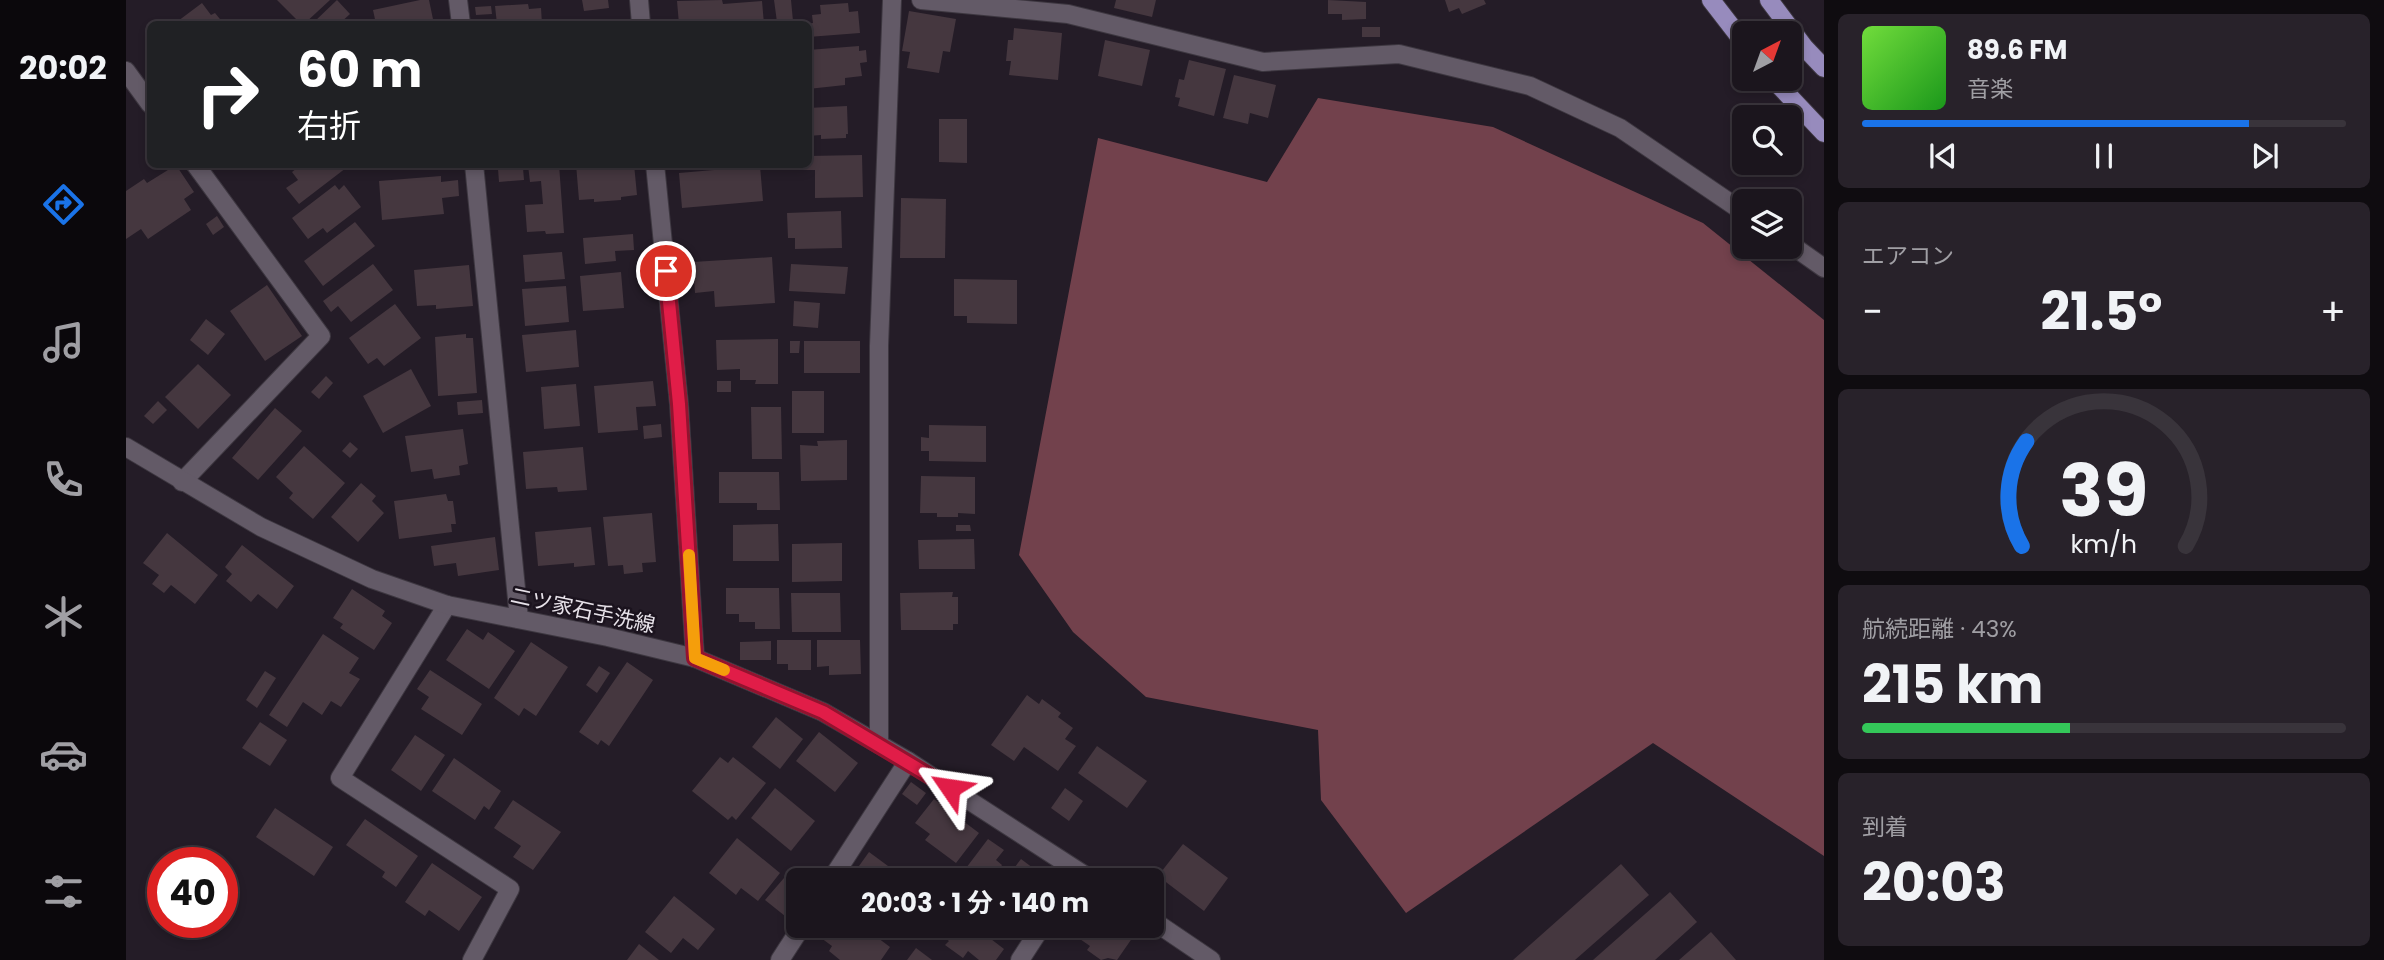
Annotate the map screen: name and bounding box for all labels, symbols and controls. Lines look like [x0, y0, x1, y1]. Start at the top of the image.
north arrow [1732, 21, 1802, 91]
map controls [1732, 21, 1802, 259]
text: 89.6 FM [1967, 32, 2067, 68]
text: 60 m [297, 36, 422, 104]
text: 20:02 [19, 45, 107, 90]
icon: right [182, 49, 273, 140]
text: 音楽 [1967, 73, 2013, 105]
text: 右折 [297, 103, 361, 148]
button: search [1732, 105, 1802, 175]
icon: previous [1924, 137, 1962, 175]
icon: pause [2085, 137, 2123, 175]
icon: next [2246, 137, 2284, 175]
icon: directions [39, 180, 88, 229]
button: layers [1732, 189, 1802, 259]
text: エアコン [1862, 240, 1954, 272]
pin [636, 241, 696, 301]
icon: arrive [647, 252, 685, 290]
text: 21.5° [2041, 275, 2162, 348]
text: − [1862, 285, 1883, 338]
text: + [2320, 285, 2346, 338]
icon: music [39, 318, 88, 367]
text: 39 [2060, 440, 2148, 541]
icon: phone [39, 455, 88, 504]
text: km/h [2071, 527, 2137, 562]
street label: 二ツ家石手洗線 [508, 581, 658, 639]
icon: climate [39, 592, 88, 641]
text: 航続距離 · 43% [1862, 613, 2017, 645]
text: 215 km [1862, 648, 2043, 721]
icon: car [39, 730, 88, 779]
position arrow [913, 751, 987, 825]
text: 到着 [1862, 811, 1908, 843]
text: 20:03 [1862, 846, 2006, 919]
speed limit sign: 40 [147, 847, 238, 938]
icon: filters [39, 867, 88, 916]
text: 20:03 · 1 分 · 140 m [861, 885, 1089, 921]

